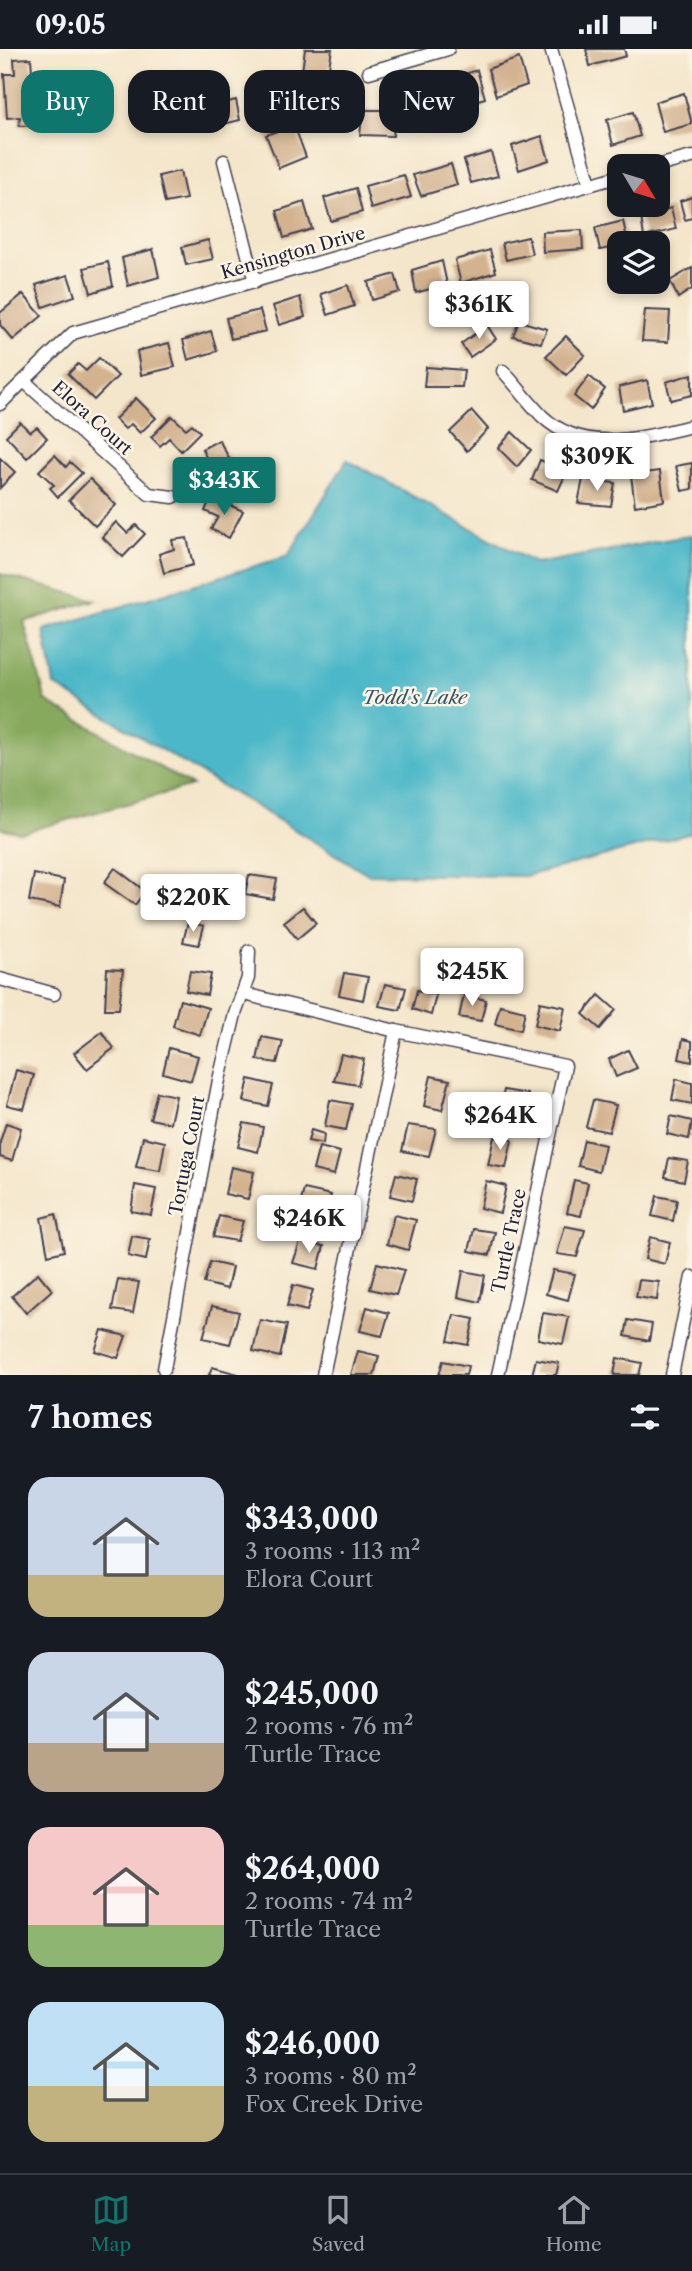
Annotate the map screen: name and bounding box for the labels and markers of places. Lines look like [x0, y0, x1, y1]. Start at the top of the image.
pin: $361K [430, 281, 528, 341]
pin: $309K [548, 433, 646, 493]
pin: $343K [175, 457, 273, 517]
pin: $220K [144, 875, 242, 934]
pin: $245K [423, 949, 521, 1008]
pin: $264K [451, 1093, 549, 1152]
pin: $246K [260, 1195, 358, 1255]

